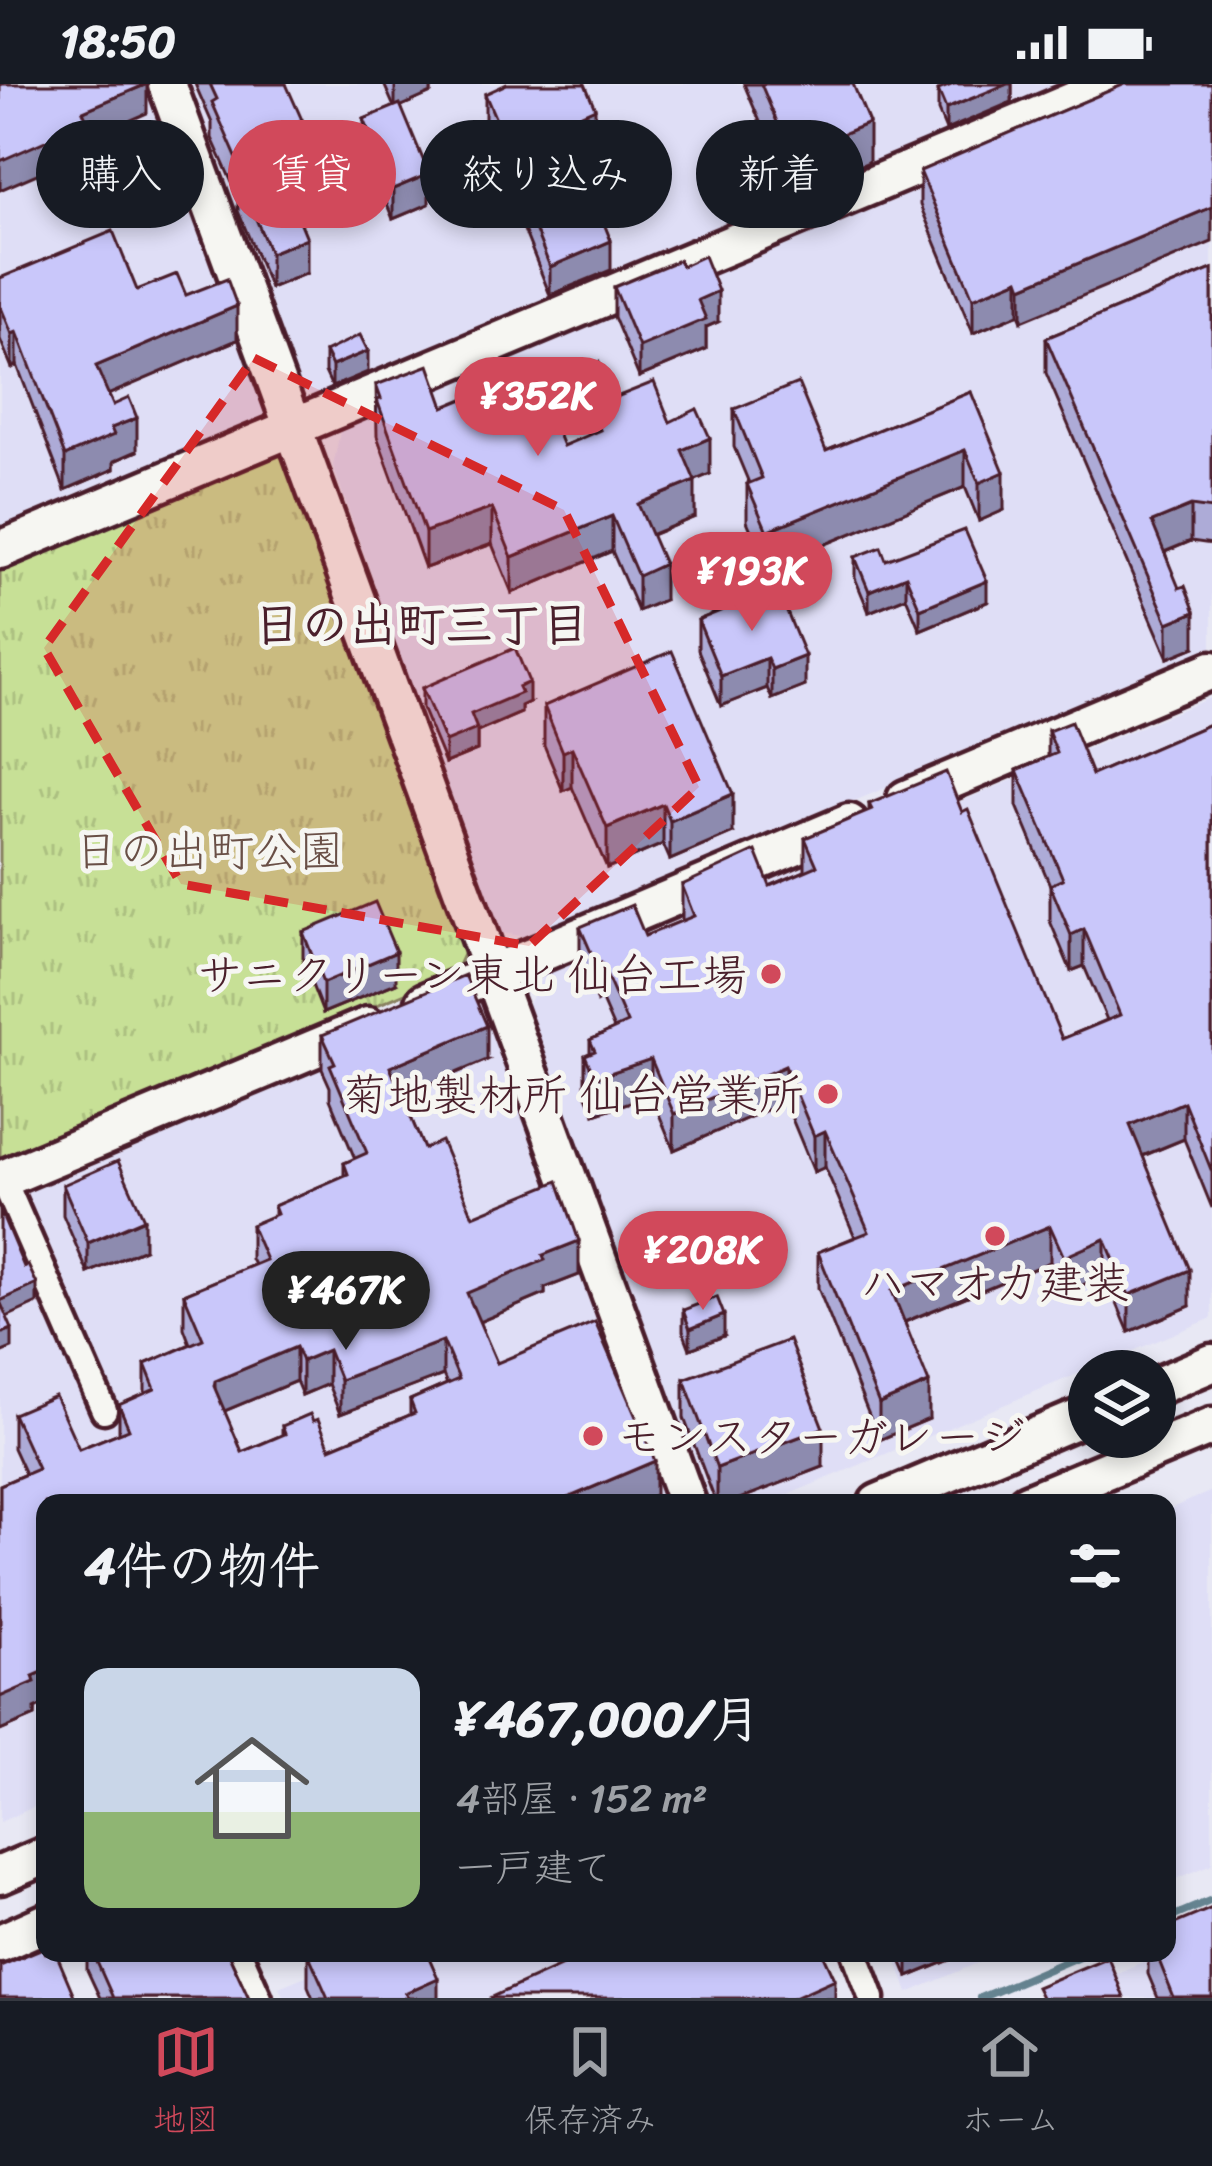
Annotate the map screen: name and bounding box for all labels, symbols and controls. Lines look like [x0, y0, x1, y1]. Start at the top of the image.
text: 18:50 [60, 2, 176, 82]
chip: 購入 [36, 120, 204, 228]
chip: 賃貸 [228, 120, 396, 228]
chip: 絞り込み [420, 120, 672, 228]
chip: 新着 [696, 120, 864, 228]
pin: ¥352K [454, 357, 622, 459]
text: ¥352K [481, 361, 595, 430]
pin: ¥193K [668, 532, 836, 634]
text: ¥193K [698, 536, 806, 605]
district label: 日の出町三丁目 [253, 582, 589, 667]
park label: 日の出町公園 [74, 811, 344, 891]
place label: サニクリーン東北 仙台工場 [197, 935, 747, 1015]
marker: サニクリーン東北 仙台工場 [758, 961, 784, 987]
place label: 菊地製材所 仙台営業所 [342, 1055, 804, 1135]
marker: 菊地製材所 仙台営業所 [815, 1081, 841, 1107]
pin: ¥208K [619, 1211, 787, 1313]
text: ¥208K [645, 1215, 761, 1284]
marker: ハマオカ建装 [982, 1223, 1008, 1249]
place label: ハマオカ建装 [860, 1243, 1130, 1323]
pin: ¥467K [262, 1251, 430, 1353]
text: ¥467K [289, 1255, 403, 1324]
map controls [1068, 1350, 1176, 1458]
button: layers [1068, 1350, 1176, 1458]
place label: モンスターガレージ [617, 1397, 1026, 1477]
marker: モンスターガレージ [580, 1423, 606, 1449]
text: 4件の物件 [84, 1521, 320, 1611]
icon: filters [1062, 1533, 1128, 1599]
text: ¥467,000/月 [456, 1674, 761, 1764]
icon: home [180, 1716, 324, 1860]
text: 4部屋 · 152 m² [456, 1764, 708, 1833]
text: 一戸建て [456, 1833, 612, 1902]
tab: 地図 [153, 2019, 219, 2149]
tab: 保存済み [524, 2019, 656, 2149]
tab: ホーム [962, 2019, 1059, 2149]

